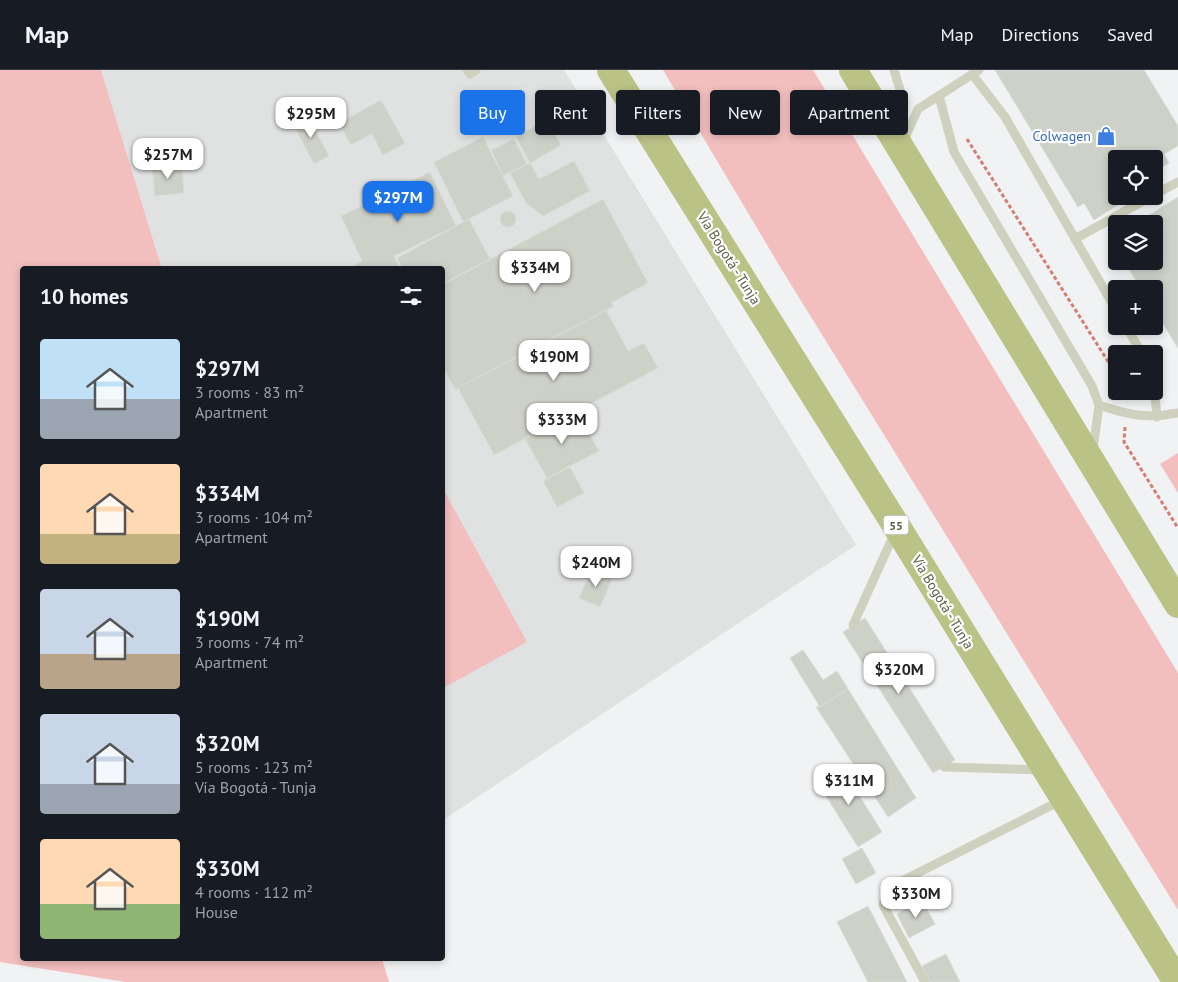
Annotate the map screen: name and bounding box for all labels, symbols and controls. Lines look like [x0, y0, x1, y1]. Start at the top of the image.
text: Map [25, 19, 69, 50]
text: Map [941, 23, 973, 46]
text: Directions [1001, 23, 1079, 46]
text: Saved [1107, 23, 1153, 46]
chip: Buy [460, 90, 525, 135]
chip: Rent [535, 90, 606, 135]
chip: Filters [616, 90, 700, 135]
chip: New [710, 90, 780, 135]
chip: Apartment [790, 90, 908, 135]
pin: $295M [276, 97, 346, 139]
text: $295M [286, 103, 336, 123]
shop icon: Colwagen [1095, 125, 1117, 147]
place label: Colwagen [1032, 127, 1091, 145]
pin: $257M [133, 138, 203, 180]
text: $257M [143, 144, 193, 164]
map controls [1108, 150, 1163, 400]
button: locate [1108, 150, 1163, 205]
pin: $297M [363, 180, 433, 223]
text: $297M [373, 187, 423, 207]
street label: Vía Bogotá - Tunja [693, 207, 765, 308]
button: layers [1108, 215, 1163, 270]
pin: $334M [500, 250, 570, 293]
text: $334M [510, 257, 560, 277]
button: + [1108, 280, 1163, 335]
icon: filters [397, 282, 425, 310]
text: 10 homes [40, 283, 128, 310]
pin: $190M [519, 340, 589, 382]
button: − [1108, 345, 1163, 400]
text: $190M [529, 346, 579, 366]
text: $297M [195, 355, 259, 382]
icon: home [80, 359, 140, 419]
text: 3 rooms · 83 m² [195, 382, 304, 402]
text: Apartment [195, 402, 268, 422]
pin: $333M [527, 402, 597, 445]
text: $333M [537, 409, 587, 429]
text: $334M [195, 480, 259, 507]
icon: home [80, 484, 140, 544]
text: 3 rooms · 104 m² [195, 507, 313, 527]
road number: 55 [884, 516, 908, 534]
text: Apartment [195, 527, 268, 547]
pin: $240M [561, 546, 631, 588]
street label: Vía Bogotá - Tunja [907, 551, 978, 652]
text: $240M [571, 552, 621, 572]
text: $190M [195, 605, 259, 632]
icon: home [80, 609, 140, 669]
text: 3 rooms · 74 m² [195, 632, 304, 652]
text: Apartment [195, 652, 268, 672]
pin: $320M [864, 652, 934, 695]
text: $320M [874, 659, 924, 679]
text: $320M [195, 730, 259, 757]
icon: home [80, 734, 140, 794]
text: 5 rooms · 123 m² [195, 757, 313, 777]
pin: $311M [814, 764, 884, 806]
text: $311M [824, 770, 874, 790]
text: Vía Bogotá - Tunja [195, 777, 316, 797]
text: $330M [195, 855, 259, 882]
icon: home [80, 859, 140, 919]
pin: $330M [881, 876, 951, 919]
text: 4 rooms · 112 m² [195, 882, 313, 902]
text: $330M [891, 883, 941, 903]
text: House [195, 902, 238, 922]

